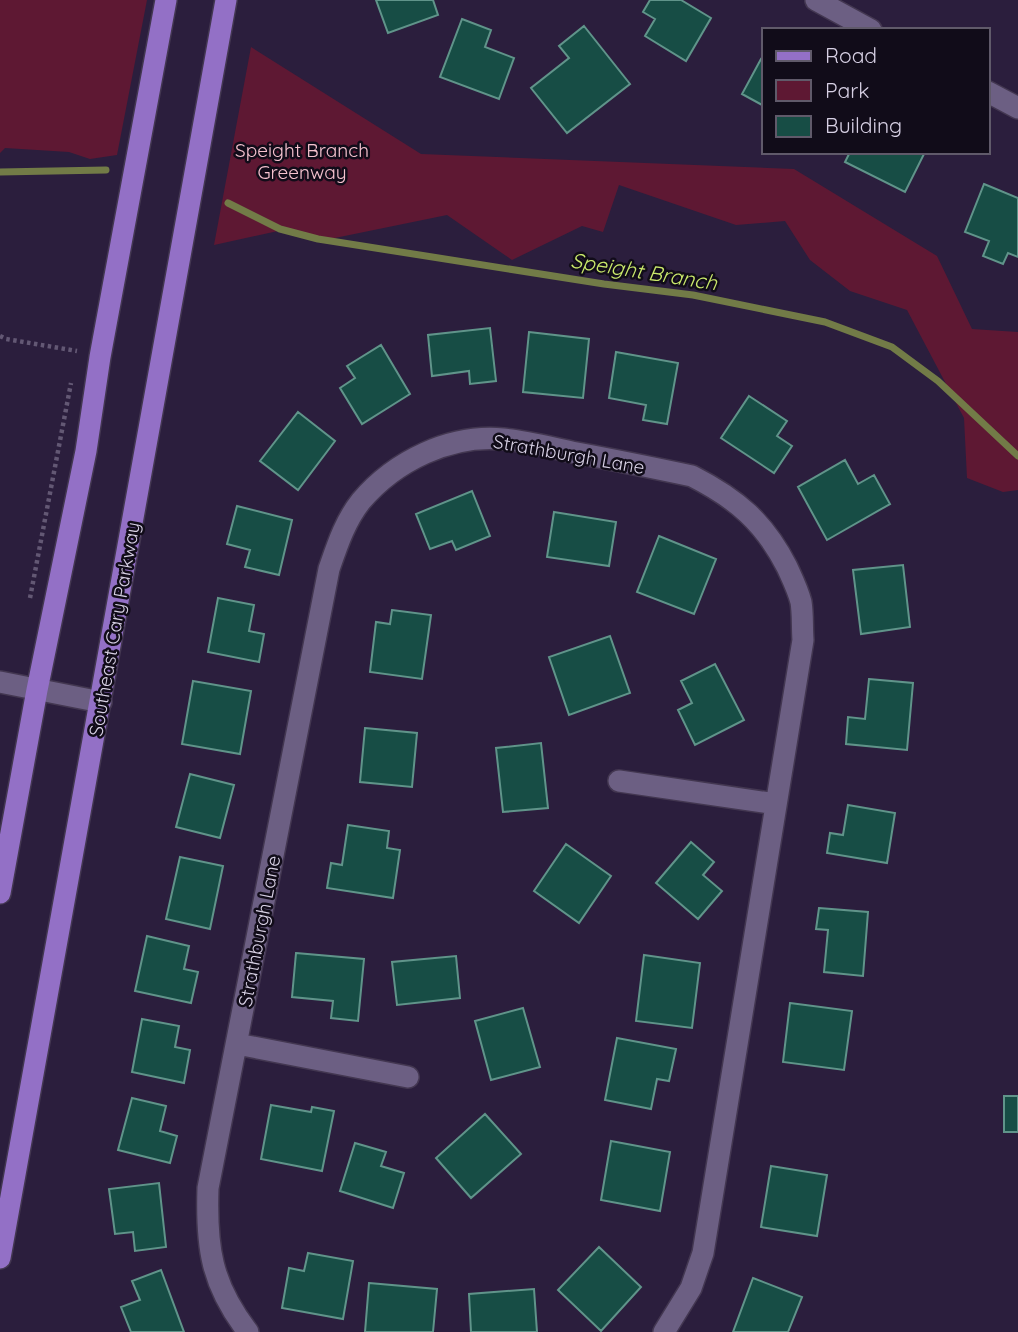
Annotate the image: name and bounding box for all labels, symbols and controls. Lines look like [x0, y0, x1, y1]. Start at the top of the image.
legend [762, 28, 990, 154]
text: Road [825, 42, 877, 68]
text: Park [825, 77, 869, 103]
text: Building [825, 112, 902, 138]
park label: Speight Branch Greenway [235, 138, 369, 184]
water label: Speight Branch [569, 247, 720, 296]
street label: Strathburgh Lane [491, 429, 647, 479]
street label: Southeast Cary Parkway [83, 520, 145, 738]
street label: Strathburgh Lane [233, 853, 285, 1009]

